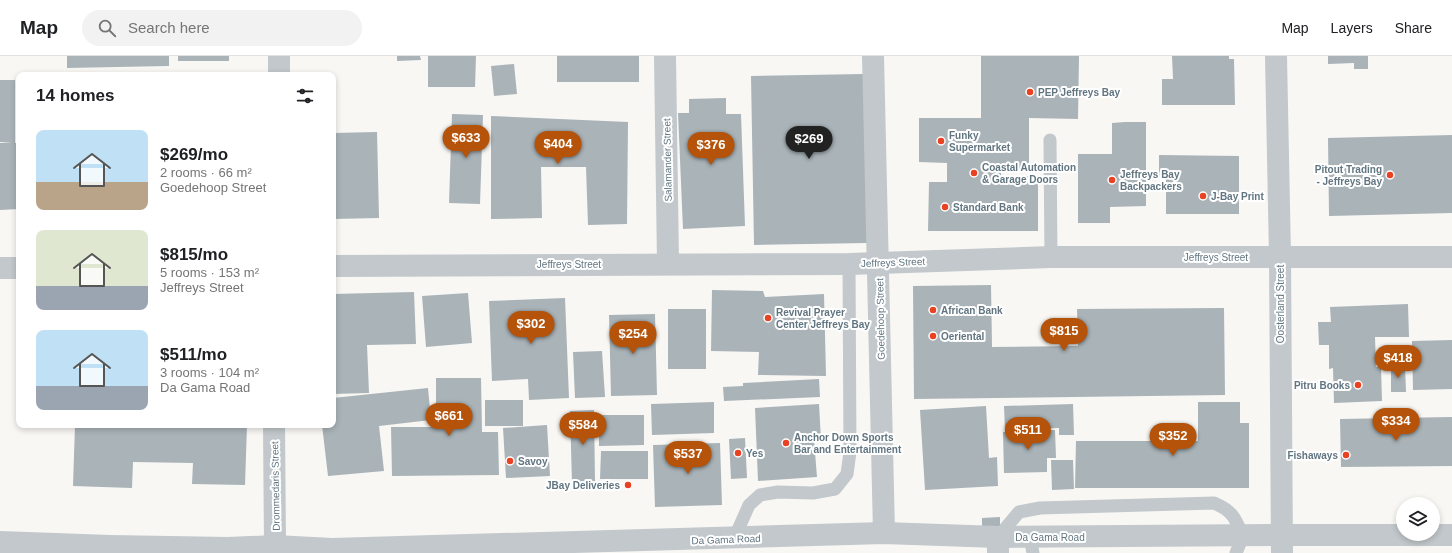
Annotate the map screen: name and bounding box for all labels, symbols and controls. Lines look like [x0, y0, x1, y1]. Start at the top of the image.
search box [82, 10, 362, 46]
text: Map [20, 17, 58, 38]
icon: search [96, 17, 118, 39]
text: Search here [128, 19, 210, 36]
text: Map [1281, 20, 1309, 36]
text: Layers [1331, 20, 1373, 36]
text: Share [1395, 20, 1432, 36]
icon: filters [294, 85, 316, 107]
text: 14 homes [36, 86, 114, 105]
marker: PEP Jeffreys Bay [1025, 87, 1035, 97]
place label: PEP Jeffreys Bay [1038, 87, 1121, 98]
street label: Salamander Street [661, 118, 674, 202]
pin: $633 [442, 125, 490, 159]
pin: $269 [785, 126, 833, 160]
text: $633 [452, 130, 480, 145]
place label: Funky Supermarket [949, 130, 1011, 153]
pin: $404 [534, 131, 582, 165]
text: $269 [795, 131, 823, 146]
pin: $376 [687, 132, 735, 166]
text: $404 [544, 136, 572, 151]
marker: Funky Supermarket [936, 136, 946, 146]
text: $376 [697, 137, 725, 152]
text: $269/mo [160, 145, 228, 164]
icon: home [68, 146, 116, 194]
place label: Coastal Automation & Garage Doors [982, 162, 1076, 185]
place label: Pitout Trading - Jeffreys Bay [1315, 164, 1382, 187]
text: 2 rooms · 66 m² [160, 165, 252, 180]
marker: Coastal Automation & Garage Doors [969, 168, 979, 178]
place label: Jeffreys Bay Backpackers [1120, 169, 1182, 192]
marker: Pitout Trading - Jeffreys Bay [1385, 170, 1395, 180]
marker: Jeffreys Bay Backpackers [1107, 175, 1117, 185]
text: Goedehoop Street [160, 180, 266, 195]
marker: J-Bay Print [1198, 191, 1208, 201]
place label: J-Bay Print [1211, 191, 1264, 202]
marker: Standard Bank [940, 202, 950, 212]
place label: Standard Bank [953, 202, 1024, 213]
text: $815/mo [160, 245, 228, 264]
icon: home [68, 246, 116, 294]
street label: Jeffreys Street [1184, 252, 1248, 263]
street label: Jeffreys Street [861, 256, 926, 269]
street label: Jeffreys Street [537, 259, 601, 270]
text: 5 rooms · 153 m² [160, 265, 259, 280]
street label: Oosterland Street [1275, 265, 1286, 343]
street label: Goedehoop Street [874, 278, 887, 360]
text: Jeffreys Street [160, 280, 244, 295]
marker: African Bank [928, 305, 938, 315]
place label: African Bank [941, 305, 1003, 316]
place label: Revival Prayer Center Jeffreys Bay [776, 307, 870, 330]
pin: $302 [507, 311, 555, 345]
marker: Revival Prayer Center Jeffreys Bay [763, 313, 773, 323]
text: $302 [517, 316, 545, 331]
pin: $815 [1040, 318, 1088, 352]
pin: $254 [609, 321, 657, 355]
text: $815 [1050, 323, 1078, 338]
text: $254 [619, 326, 647, 341]
marker: Oeriental [928, 331, 938, 341]
place label: Oeriental [941, 331, 985, 342]
text: $511/mo [160, 345, 227, 364]
pin: $418 [1374, 345, 1422, 379]
icon: home [68, 346, 116, 394]
text: $418 [1384, 350, 1412, 365]
text: 3 rooms · 104 m² [160, 365, 259, 380]
text: Da Gama Road [160, 380, 250, 395]
place label: Pitru Books [1294, 380, 1350, 391]
marker: Pitru Books [1353, 380, 1363, 390]
pin: $661 [425, 403, 473, 437]
text: $661 [435, 408, 463, 423]
pin: $334 [1372, 408, 1420, 442]
pin: $584 [559, 412, 607, 446]
text: $334 [1382, 413, 1410, 428]
text: $584 [569, 417, 597, 432]
pin: $511 [1004, 417, 1052, 451]
text: $511 [1014, 422, 1042, 437]
pin: $352 [1149, 423, 1197, 457]
text: $352 [1159, 428, 1187, 443]
place label: Anchor Down Sports Bar and Entertainment [794, 432, 902, 455]
marker: Anchor Down Sports Bar and Entertainment [781, 438, 791, 448]
street label: Drommedaris Street [269, 441, 282, 531]
pin: $537 [664, 441, 712, 475]
text: $537 [674, 446, 702, 461]
marker: Yes [733, 448, 743, 458]
place label: Yes [746, 448, 764, 459]
place label: Fishaways [1287, 450, 1338, 461]
marker: Fishaways [1341, 450, 1351, 460]
marker: Savoy [505, 456, 515, 466]
place label: Savoy [518, 456, 548, 467]
place label: JBay Deliveries [546, 480, 620, 491]
marker: JBay Deliveries [623, 480, 633, 490]
map controls [1396, 497, 1440, 541]
button: layers [1396, 497, 1440, 541]
street label: Da Gama Road [1015, 532, 1085, 543]
street label: Da Gama Road [691, 533, 761, 546]

